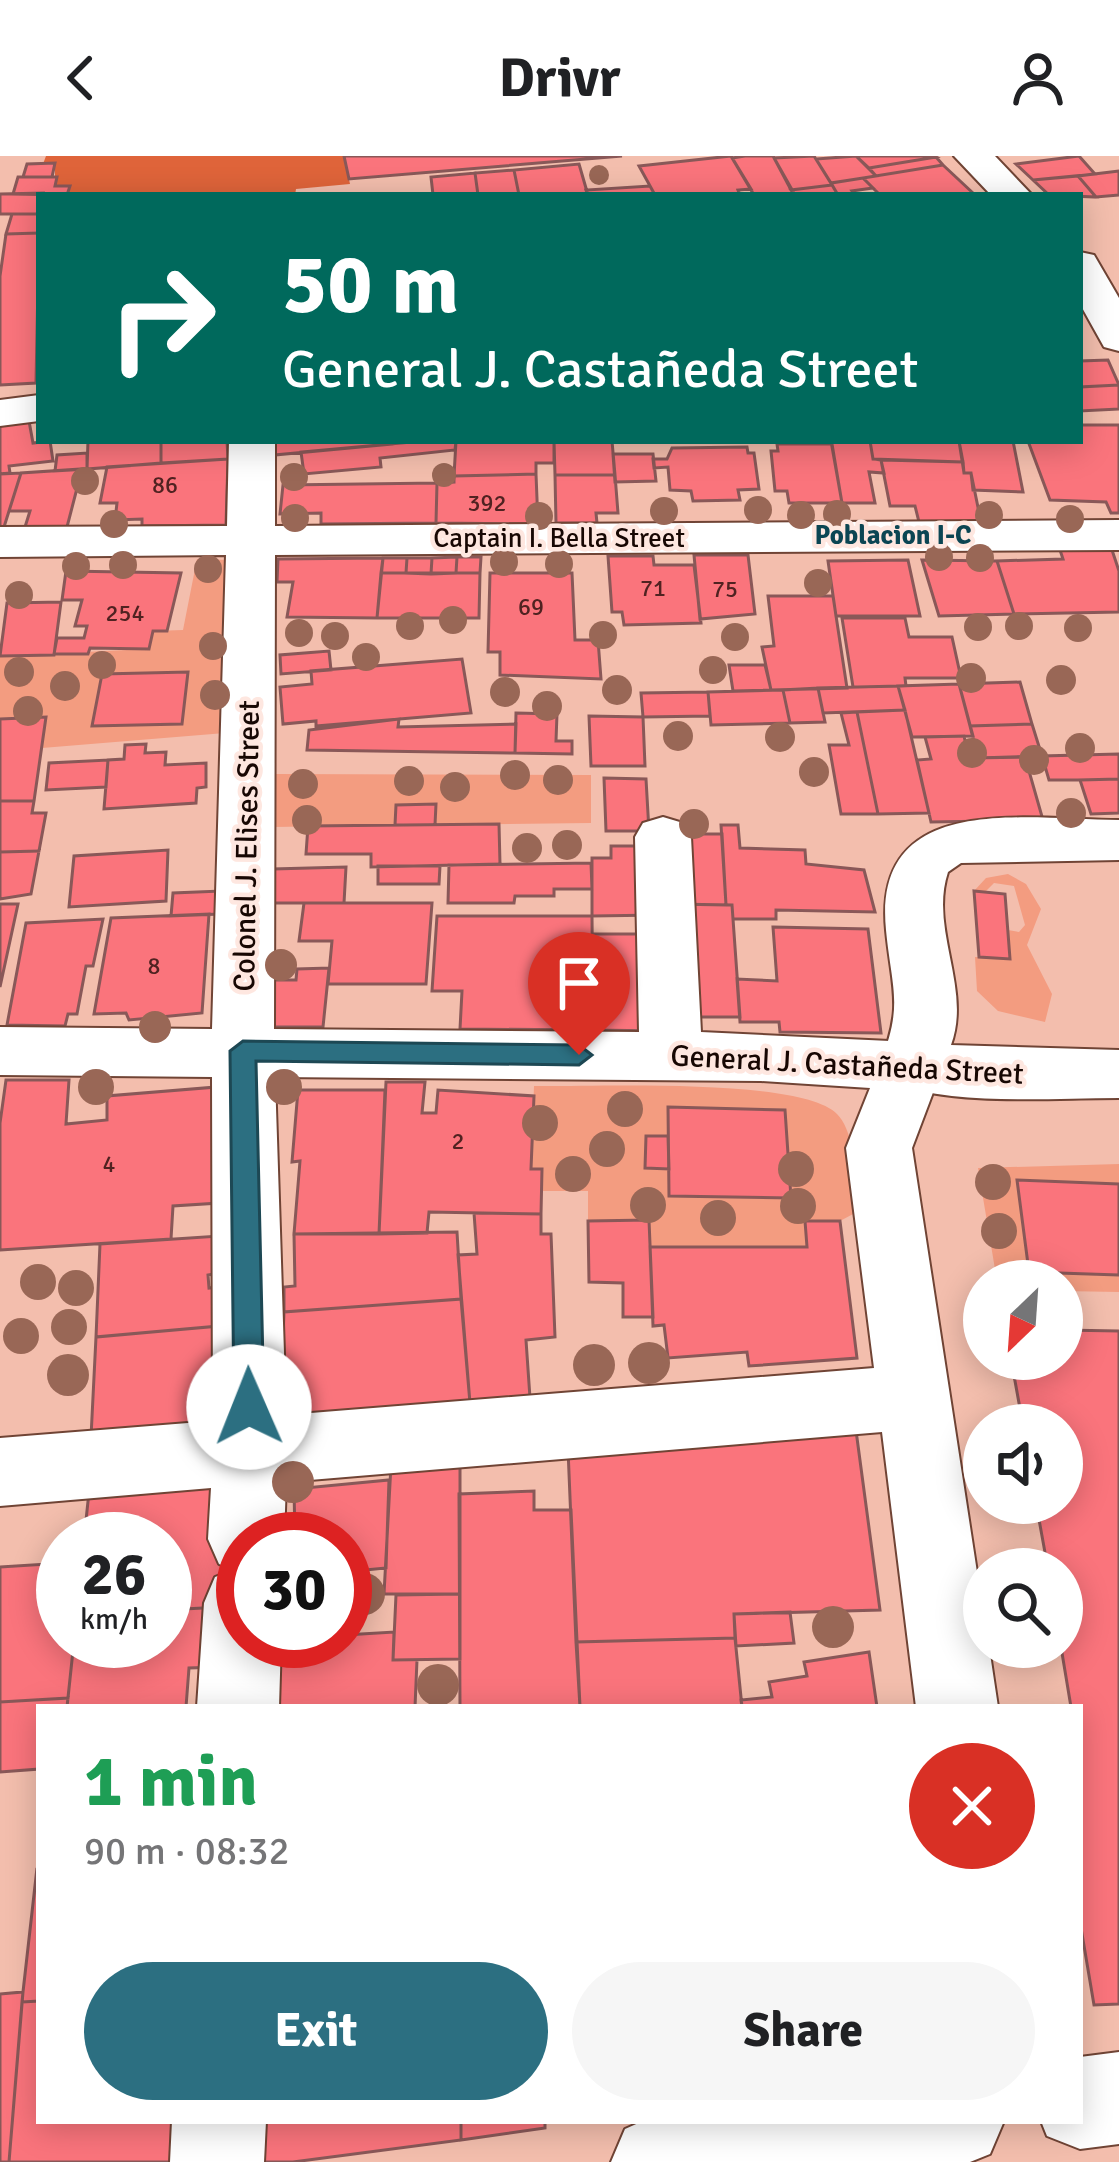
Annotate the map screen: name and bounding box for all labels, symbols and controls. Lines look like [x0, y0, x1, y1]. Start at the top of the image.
icon: back [48, 45, 114, 111]
text: Drivr [499, 45, 620, 112]
icon: person [1005, 45, 1071, 111]
text: 50 m [282, 233, 459, 337]
icon: right [84, 240, 240, 396]
text: General J. Castañeda Street [282, 336, 918, 403]
house number: 86 [152, 470, 178, 500]
house number: 392 [468, 488, 506, 518]
district label: Poblacion I-C [814, 519, 972, 552]
street label: Captain I. Bella Street [433, 522, 685, 555]
house number: 71 [640, 573, 666, 603]
house number: 75 [712, 574, 738, 604]
house number: 69 [518, 592, 544, 622]
house number: 254 [106, 598, 144, 628]
street label: Colonel J. Elises Street [226, 700, 268, 992]
pin [528, 932, 630, 1055]
icon: arrive [546, 950, 612, 1016]
house number: 8 [148, 951, 160, 981]
street label: General J. Castañeda Street [670, 1037, 1024, 1093]
house number: 2 [452, 1126, 464, 1156]
house number: 4 [103, 1149, 116, 1179]
north arrow [963, 1260, 1083, 1380]
map controls [963, 1260, 1083, 1668]
position arrow [186, 1344, 312, 1470]
button: sound [963, 1404, 1083, 1524]
speed limit sign: 30 [216, 1512, 372, 1668]
text: 26 [82, 1538, 146, 1612]
button: search [963, 1548, 1083, 1668]
text: km/h [80, 1601, 148, 1638]
text: 1 min [84, 1737, 258, 1826]
button: close [909, 1743, 1035, 1869]
text: 90 m · 08:32 [84, 1827, 290, 1875]
button: Exit [84, 1962, 548, 2100]
button: Share [572, 1962, 1035, 2100]

